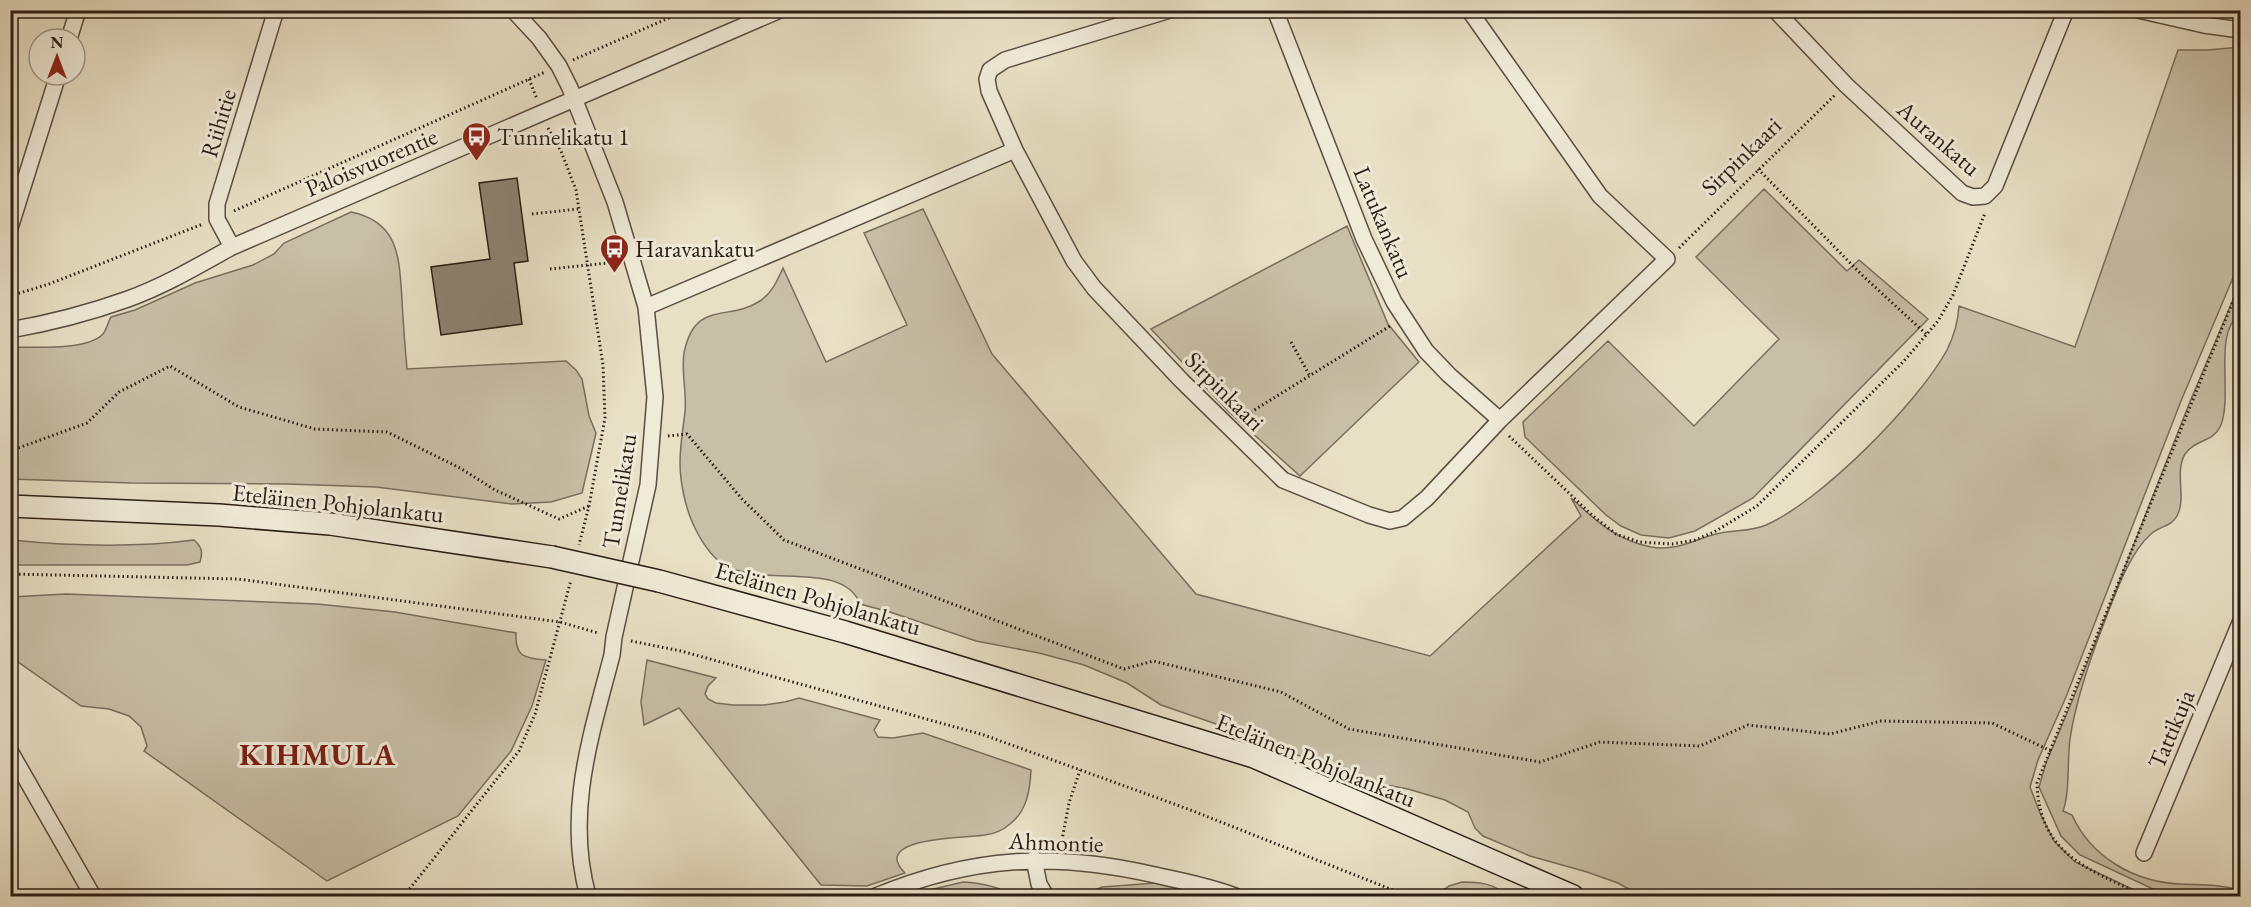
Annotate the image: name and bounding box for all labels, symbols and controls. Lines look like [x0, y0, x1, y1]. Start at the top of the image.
north arrow [27, 27, 87, 87]
text: N [51, 32, 64, 53]
street label: Riihitie [193, 85, 243, 161]
street label: Aurankatu [1890, 93, 1987, 183]
street label: Sirpinkaari [1694, 110, 1788, 202]
street label: Paloisvuorentie [300, 120, 442, 204]
bus stop icon: Tunnelikatu 1 [460, 120, 492, 162]
place label: Tunnelikatu 1 [497, 121, 629, 152]
street label: Latukankatu [1347, 161, 1422, 283]
bus stop icon: Haravankatu [598, 232, 630, 274]
place label: Haravankatu [635, 233, 755, 264]
street label: Sirpinkaari [1179, 345, 1272, 438]
street label: Tunnelikatu [595, 431, 643, 551]
street label: Eteläinen Pohjolankatu [231, 476, 446, 530]
street label: Eteläinen Pohjolankatu [712, 554, 925, 642]
street label: Tattikuja [2141, 684, 2202, 773]
street label: Eteläinen Pohjolankatu [1212, 706, 1421, 814]
district label: KIHMULA [239, 735, 397, 774]
street label: Ahmontie [1007, 825, 1104, 859]

